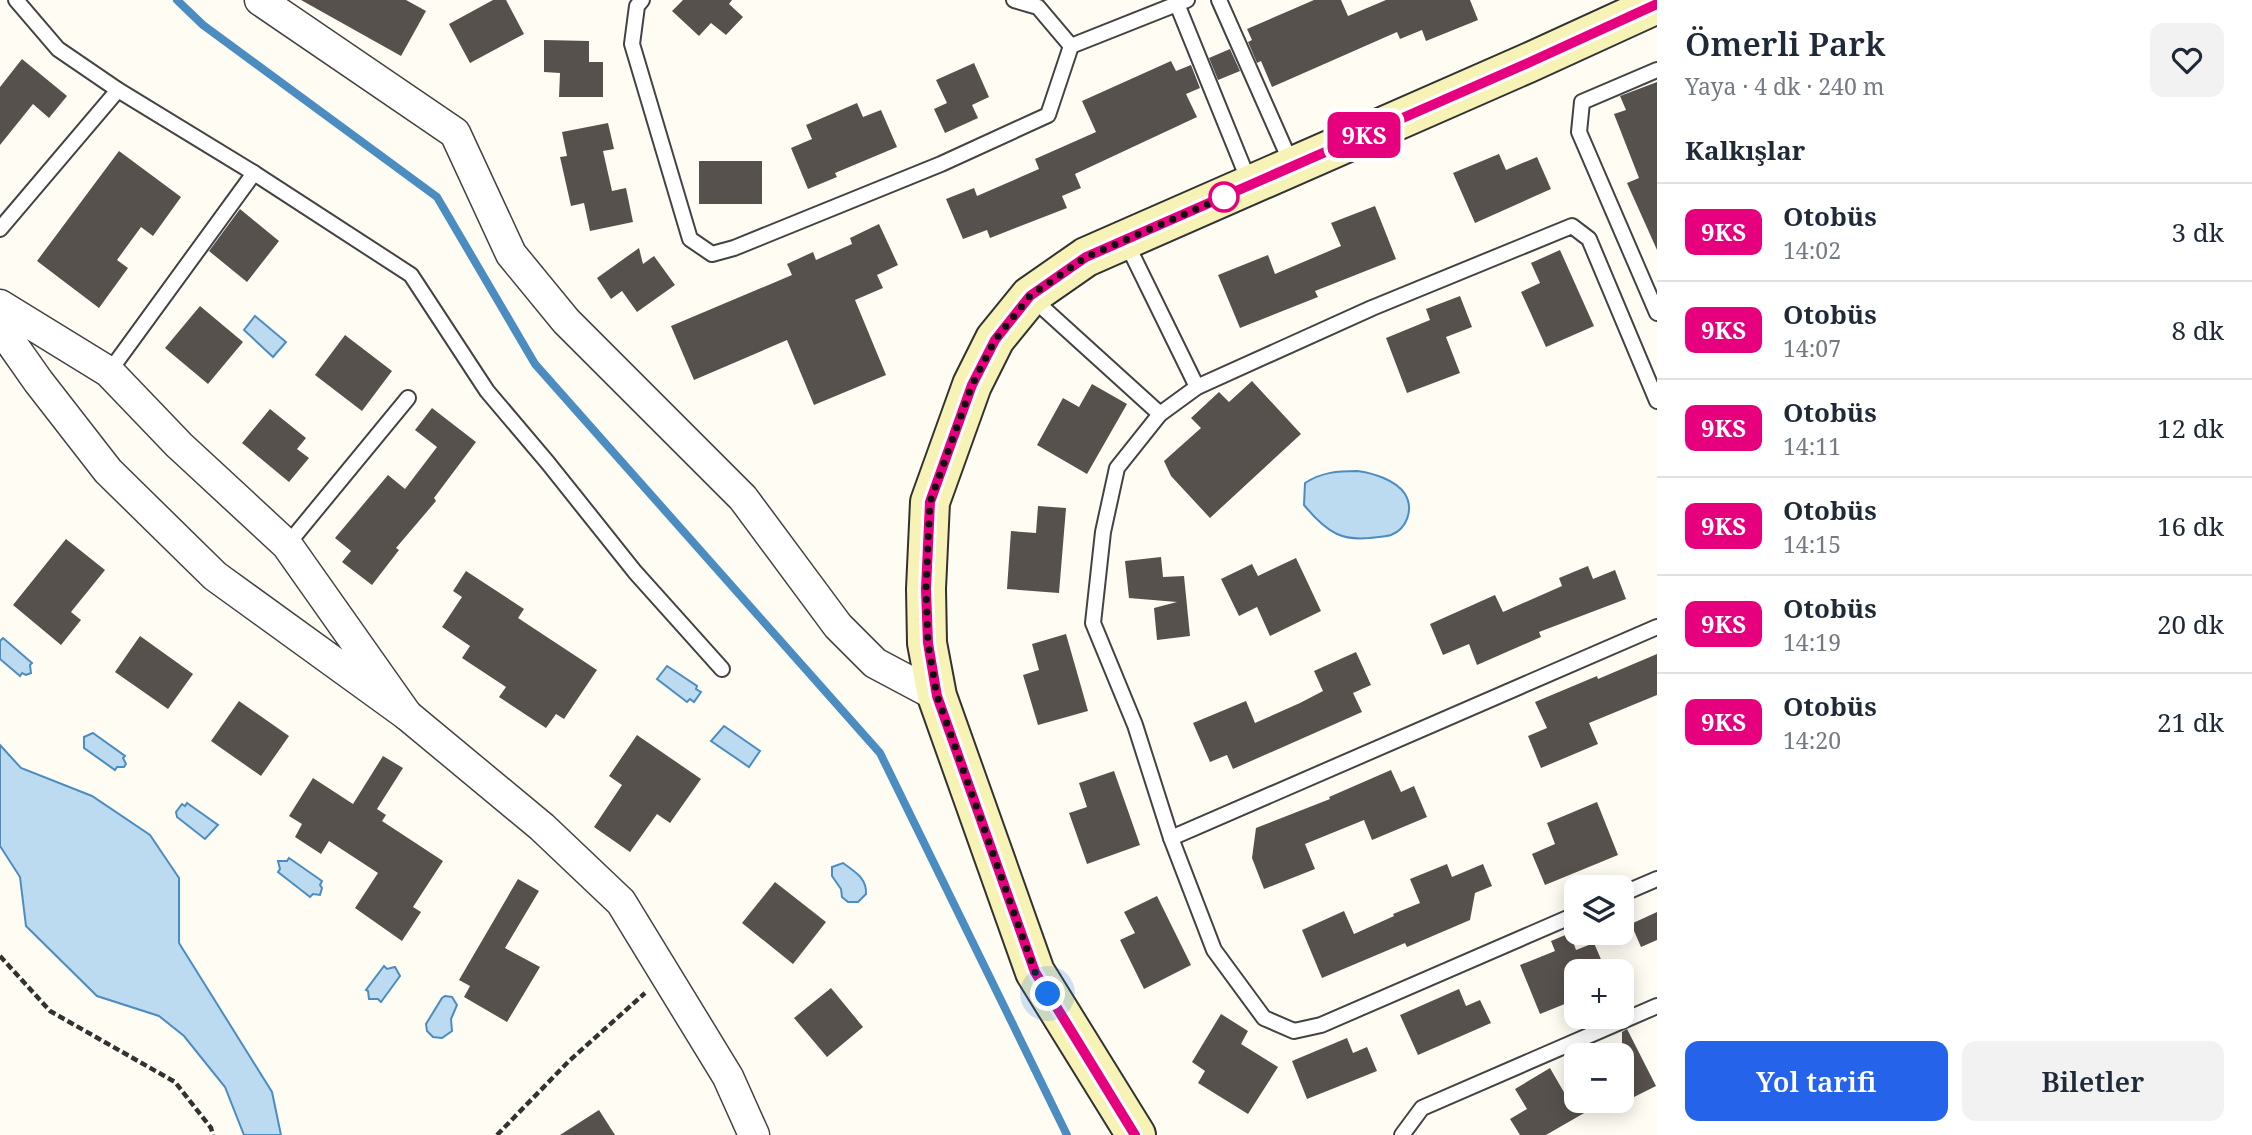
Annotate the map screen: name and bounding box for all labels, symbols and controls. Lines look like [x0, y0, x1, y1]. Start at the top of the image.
text: Ömerli Park [1685, 21, 1885, 66]
button: heart [2150, 23, 2224, 97]
text: Yaya · 4 dk · 240 m [1685, 70, 1885, 102]
line badge: 9KS [1324, 112, 1404, 158]
text: 9KS [1341, 118, 1387, 151]
text: Kalkışlar [1685, 132, 1805, 168]
unlabelled marker [1209, 182, 1239, 212]
text: Otobüs [1783, 198, 1877, 234]
text: 3 dk [2172, 214, 2224, 250]
text: 9KS [1701, 215, 1746, 248]
text: 14:02 [1783, 234, 1841, 266]
text: Otobüs [1783, 296, 1877, 332]
text: 8 dk [2172, 312, 2224, 348]
text: 9KS [1701, 313, 1746, 346]
text: 14:07 [1783, 332, 1841, 364]
text: Otobüs [1783, 394, 1877, 430]
text: 12 dk [2157, 410, 2224, 446]
text: 9KS [1701, 411, 1746, 444]
text: 14:11 [1783, 430, 1841, 462]
text: Otobüs [1783, 492, 1877, 528]
text: 16 dk [2157, 508, 2224, 544]
text: 9KS [1701, 509, 1746, 542]
text: 14:15 [1783, 528, 1841, 560]
text: Otobüs [1783, 590, 1877, 626]
text: 20 dk [2157, 606, 2224, 642]
text: 9KS [1701, 607, 1746, 640]
text: 14:19 [1783, 626, 1841, 658]
text: Otobüs [1783, 688, 1877, 724]
text: 21 dk [2157, 704, 2224, 740]
text: 9KS [1701, 705, 1746, 738]
text: 14:20 [1783, 724, 1841, 756]
map controls [1564, 875, 1634, 1113]
button: layers [1564, 875, 1634, 945]
button: + [1564, 959, 1634, 1029]
your location [1030, 976, 1065, 1011]
button: Yol tarifi [1685, 1041, 1948, 1121]
button: Biletler [1962, 1041, 2224, 1121]
button: − [1564, 1043, 1634, 1113]

